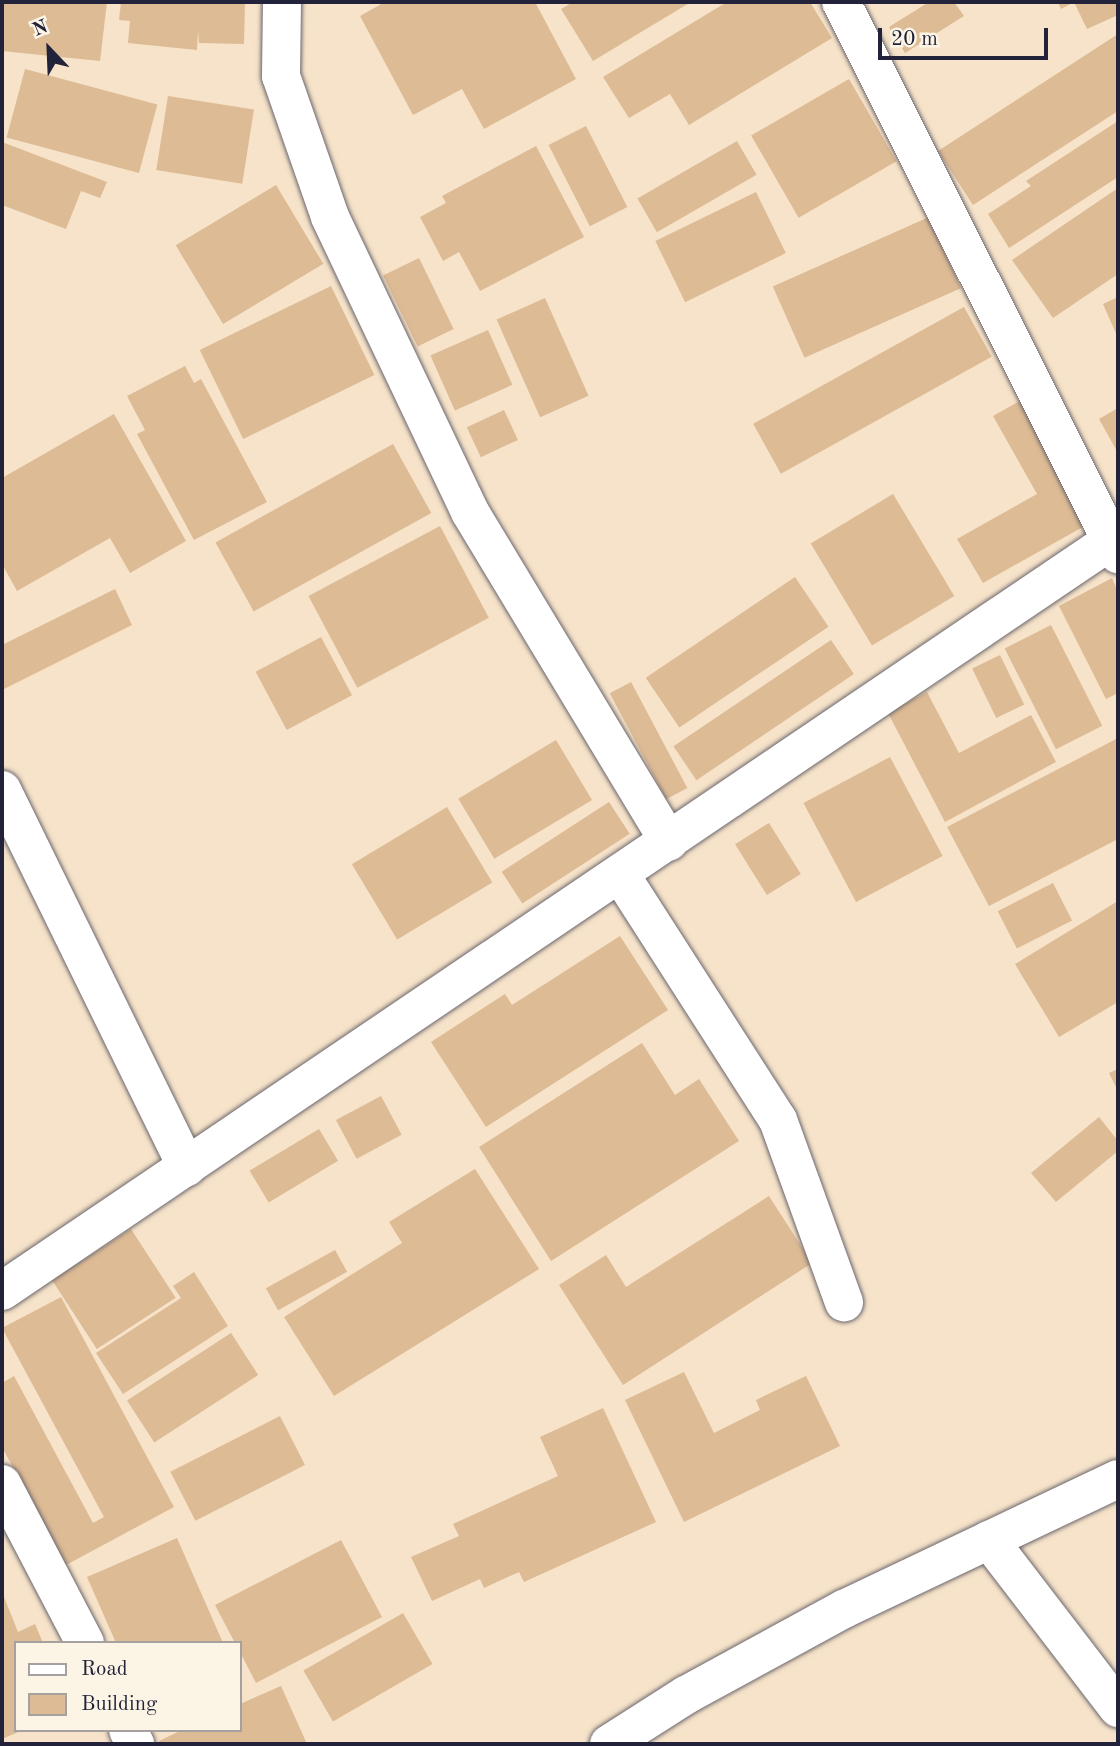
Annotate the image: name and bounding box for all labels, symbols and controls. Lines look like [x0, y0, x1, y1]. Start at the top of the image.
north arrow [14, 14, 84, 84]
scale bar [882, 14, 1052, 58]
text: N [30, 18, 51, 41]
text: 20 m [891, 29, 938, 50]
legend [14, 1641, 242, 1732]
text: Road [81, 1659, 128, 1680]
text: Building [81, 1694, 157, 1715]

